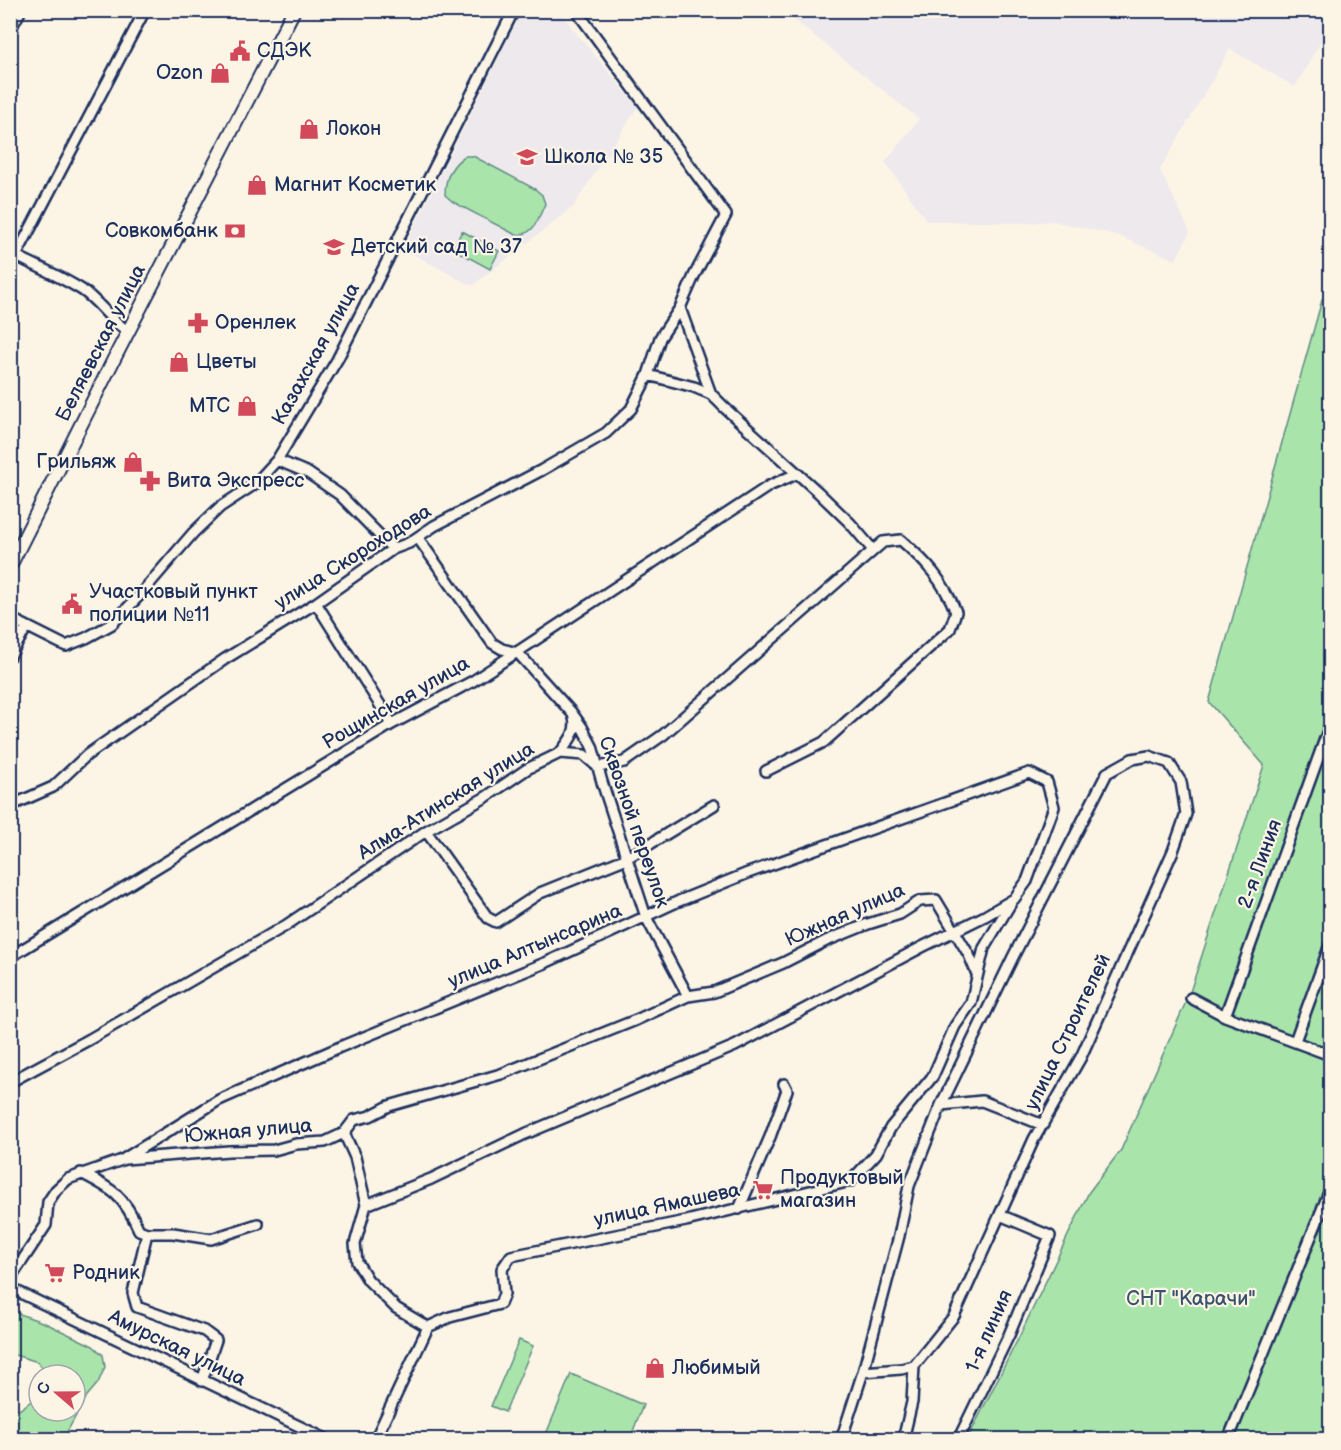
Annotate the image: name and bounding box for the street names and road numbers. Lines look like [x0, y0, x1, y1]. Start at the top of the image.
street label: Беляевская улица [51, 260, 151, 425]
street label: Казахская улица [267, 279, 365, 429]
street label: улица Скороходова [270, 499, 436, 615]
street label: Рощинская улица [318, 651, 474, 755]
street label: Сквозной переулок [593, 733, 675, 911]
street label: Алма-Атинская улица [353, 737, 539, 866]
street label: 2-я Линия [1233, 816, 1287, 912]
street label: Южная улица [781, 878, 909, 952]
street label: улица Алтынсарина [444, 898, 626, 993]
street label: улица Строителей [1020, 950, 1116, 1114]
street label: Южная улица [183, 1113, 313, 1149]
street label: улица Ямашева [592, 1178, 742, 1232]
street label: 1-я линия [960, 1286, 1018, 1376]
street label: Амурская улица [104, 1304, 250, 1392]

